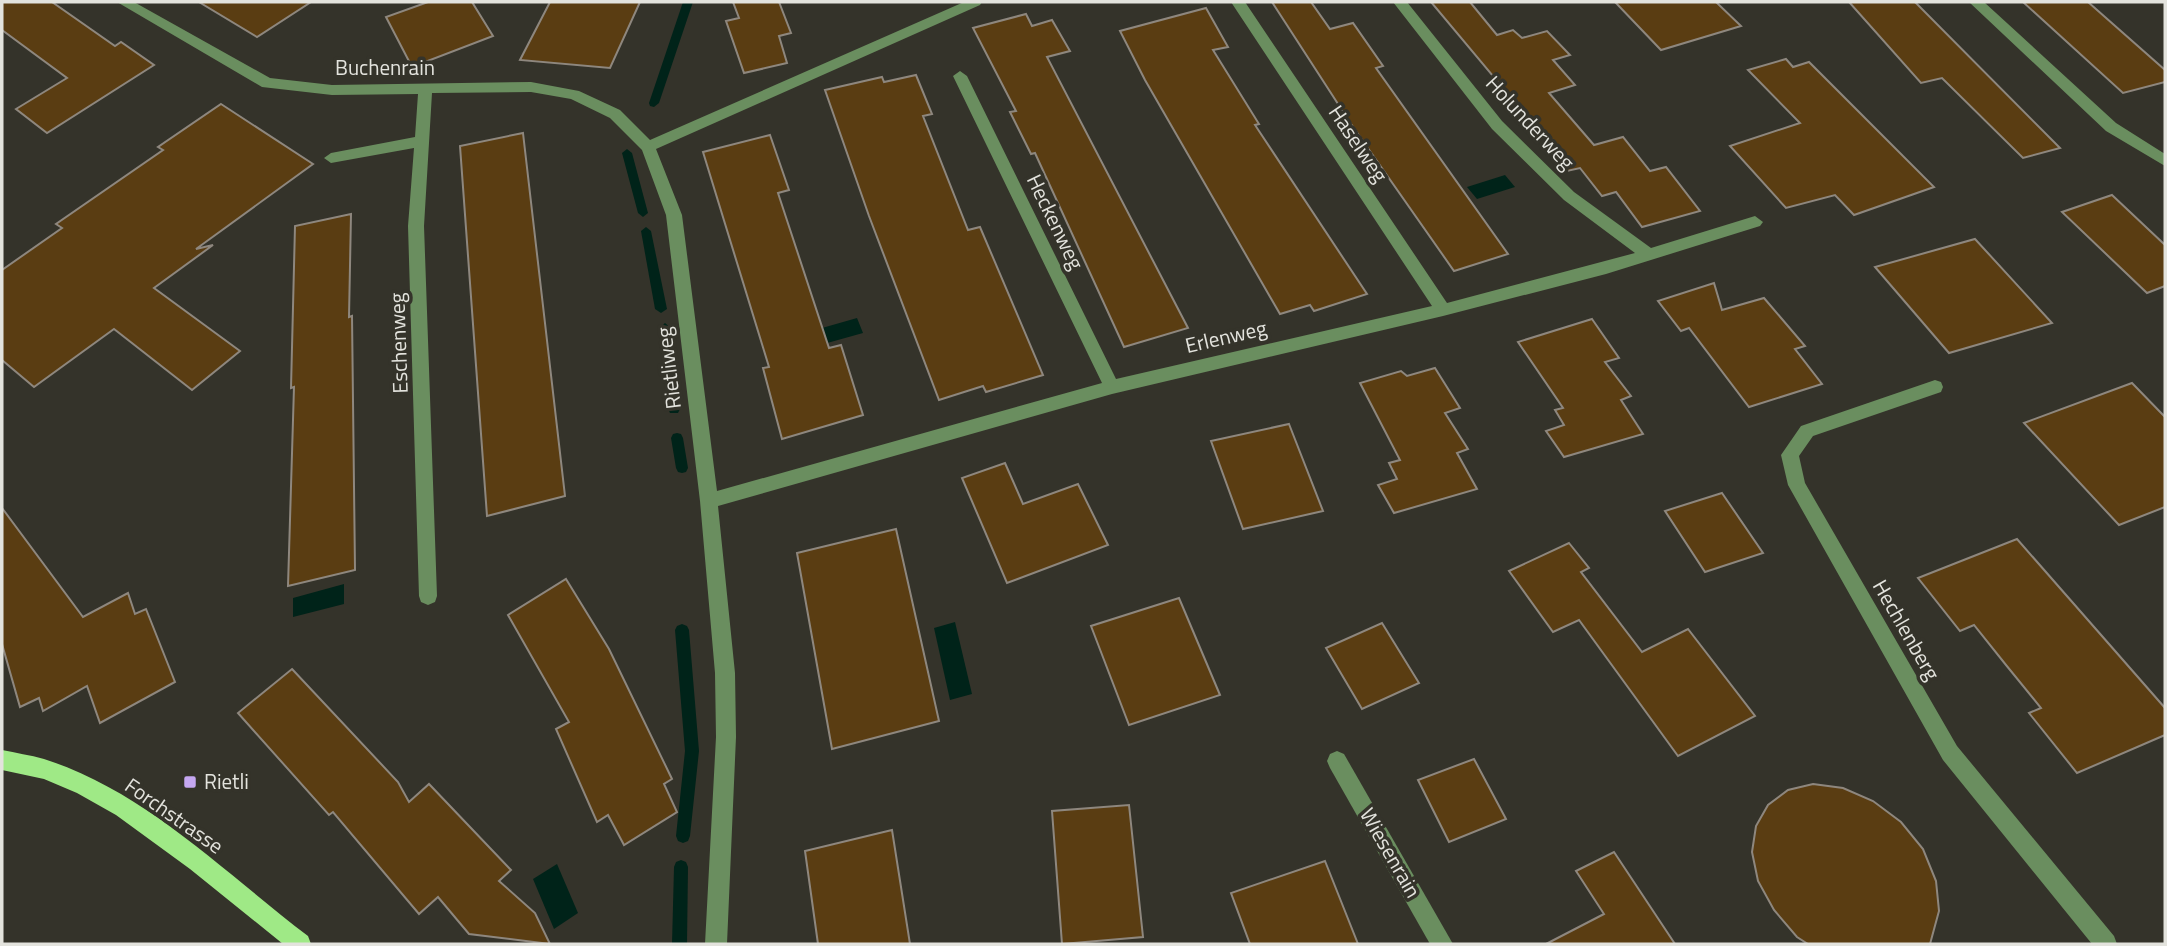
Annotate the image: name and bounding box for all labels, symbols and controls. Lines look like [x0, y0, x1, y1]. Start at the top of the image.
street label: Buchenrain [335, 51, 435, 83]
street label: Holunderweg [1479, 68, 1583, 177]
street label: Haselweg [1321, 98, 1397, 189]
street label: Heckenweg [1019, 168, 1093, 275]
street label: Eschenweg [380, 292, 416, 394]
street label: Erlenweg [1182, 311, 1270, 361]
street label: Rietliweg [647, 325, 689, 411]
street label: Hechlenberg [1865, 573, 1949, 686]
place label: Rietli [204, 765, 249, 797]
street label: Forchstrasse [119, 769, 231, 861]
marker: Rietli [182, 774, 198, 790]
street label: Wiesenrain [1352, 802, 1430, 903]

